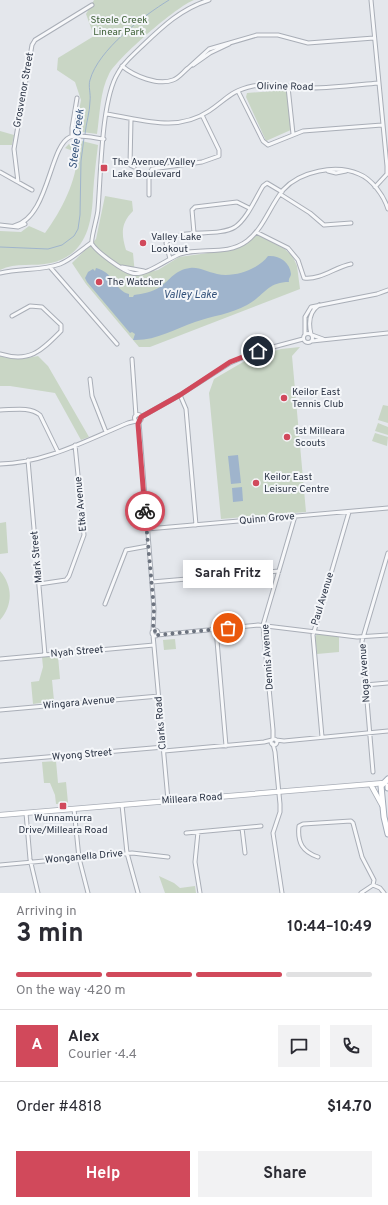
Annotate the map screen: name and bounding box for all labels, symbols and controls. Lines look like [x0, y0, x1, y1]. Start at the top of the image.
park label: Steele Creek Linear Park [90, 14, 148, 39]
street label: Grosvenor Street [11, 51, 37, 129]
street label: Olivine Road [256, 80, 314, 94]
water label: Steele Creek [66, 108, 88, 170]
place label: The Avenue/Valley Lake Boulevard [112, 156, 196, 181]
marker: The Avenue/Valley Lake Boulevard [99, 163, 109, 173]
place label: Valley Lake Lookout [151, 231, 201, 256]
marker: Valley Lake Lookout [138, 238, 148, 248]
place label: The Watcher [107, 276, 163, 289]
marker: The Watcher [94, 277, 104, 287]
water label: Valley Lake [163, 288, 217, 302]
pin [241, 334, 275, 368]
icon: home [247, 340, 269, 362]
place label: Keilor East Tennis Club [292, 386, 344, 411]
marker: Keilor East Tennis Club [279, 393, 289, 403]
place label: 1st Milleara Scouts [295, 425, 345, 450]
marker: 1st Milleara Scouts [282, 432, 292, 442]
place label: Keilor East Leisure Centre [264, 471, 329, 496]
street label: Etka Avenue [72, 476, 90, 532]
marker: Keilor East Leisure Centre [251, 478, 261, 488]
courier [125, 491, 165, 531]
icon: bike [134, 500, 156, 522]
street label: Quinn Grove [239, 510, 295, 528]
street label: Mark Street [28, 530, 46, 584]
callout: Sarah Fritz [183, 560, 273, 588]
text: Sarah Fritz [195, 566, 261, 582]
street label: Paul Avenue [309, 571, 337, 627]
pin [211, 611, 245, 645]
icon: bag [217, 617, 239, 639]
street label: Dennis Avenue [259, 624, 277, 690]
street label: Nyah Street [50, 643, 104, 661]
street label: Noga Avenue [356, 643, 374, 703]
street label: Wingara Avenue [42, 693, 116, 713]
street label: Clarks Road [152, 696, 170, 750]
street label: Wyong Street [51, 746, 113, 764]
street label: Milleara Road [161, 790, 223, 808]
marker: Wunnamurra Drive/Milleara Road [58, 801, 68, 811]
place label: Wunnamurra Drive/Milleara Road [18, 812, 108, 837]
street label: Wonganella Drive [44, 847, 124, 867]
text: Arriving in [16, 904, 77, 920]
text: 3 min [16, 918, 84, 951]
text: 10:44–10:49 [287, 918, 372, 937]
text: On the way · 420 m [16, 983, 126, 999]
button: chat [278, 1025, 320, 1067]
button: phone [330, 1025, 372, 1067]
text: Alex [68, 1028, 100, 1047]
text: A [32, 1036, 42, 1055]
text: Courier · 4.4 [68, 1047, 137, 1063]
text: Order #4818 [16, 1098, 102, 1117]
text: $14.70 [327, 1098, 372, 1117]
button: Help [16, 1151, 190, 1197]
button: Share [198, 1151, 372, 1197]

